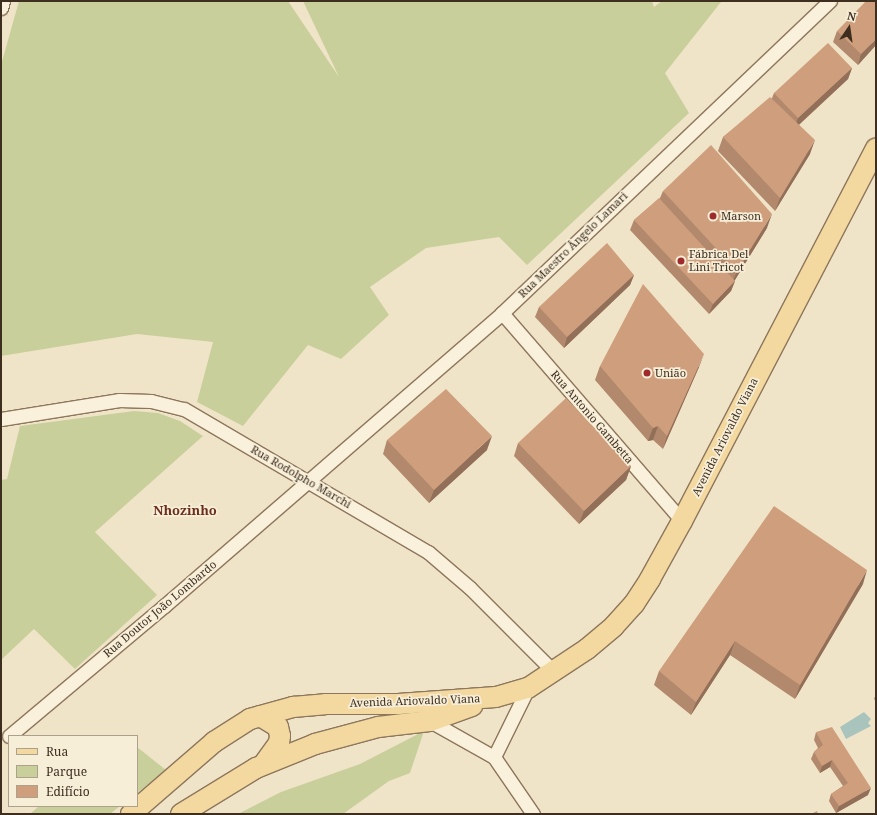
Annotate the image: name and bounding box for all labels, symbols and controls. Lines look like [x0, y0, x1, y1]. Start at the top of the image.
north arrow [829, 8, 869, 48]
text: N [846, 8, 858, 24]
street label: Rua Maestro Ângelo Lamari [516, 189, 630, 301]
place label: Marson [721, 209, 761, 223]
marker: Marson [708, 211, 718, 221]
place label: Fábrica Del Lini Tricot [689, 248, 748, 274]
marker: Fábrica Del Lini Tricot [676, 256, 686, 266]
place label: União [655, 366, 686, 380]
street label: Rua Antonio Gambetta [548, 368, 636, 466]
marker: União [642, 368, 652, 378]
street label: Avenida Ariovaldo Viana [689, 376, 761, 498]
street label: Rua Rodolpho Marchi [248, 443, 354, 511]
district label: Nhozinho [153, 502, 217, 518]
street label: Rua Doutor João Lombardo [101, 558, 219, 660]
street label: Avenida Ariovaldo Viana [349, 692, 481, 710]
legend [8, 735, 138, 807]
text: Rua [46, 743, 68, 760]
text: Parque [46, 763, 87, 780]
text: Edifício [46, 783, 90, 800]

